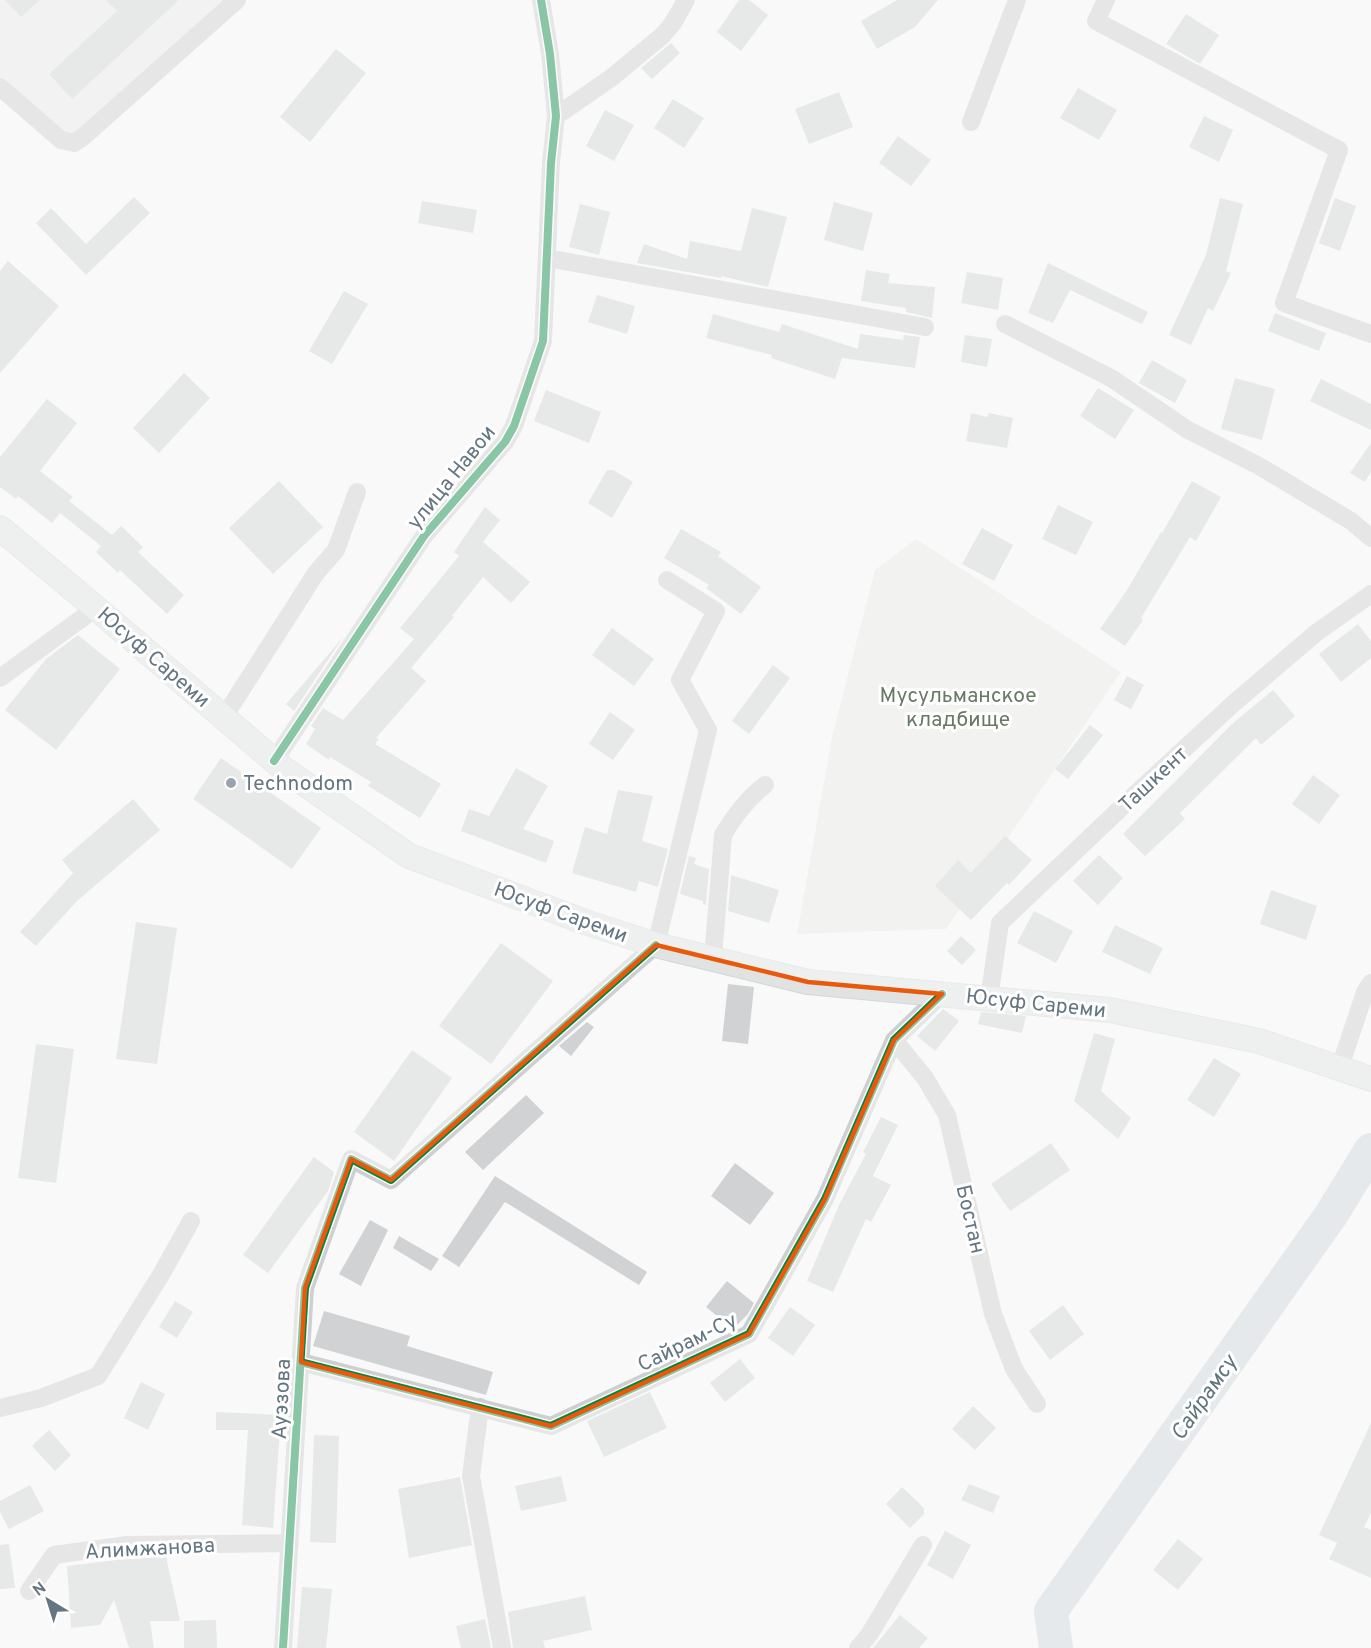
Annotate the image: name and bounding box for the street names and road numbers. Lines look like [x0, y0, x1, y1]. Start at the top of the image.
street label: улица Навои [402, 420, 503, 536]
street label: Юсуф Сареми [91, 602, 215, 714]
street label: Ташкент [1114, 741, 1194, 819]
street label: Юсуф Сареми [490, 877, 631, 950]
street label: Юсуф Сареми [965, 984, 1107, 1025]
street label: Бостан [949, 1182, 991, 1256]
street label: Сайрам-Су [633, 1308, 742, 1379]
street label: Ауэзова [267, 1358, 298, 1440]
street label: Алимжанова [84, 1533, 216, 1566]

